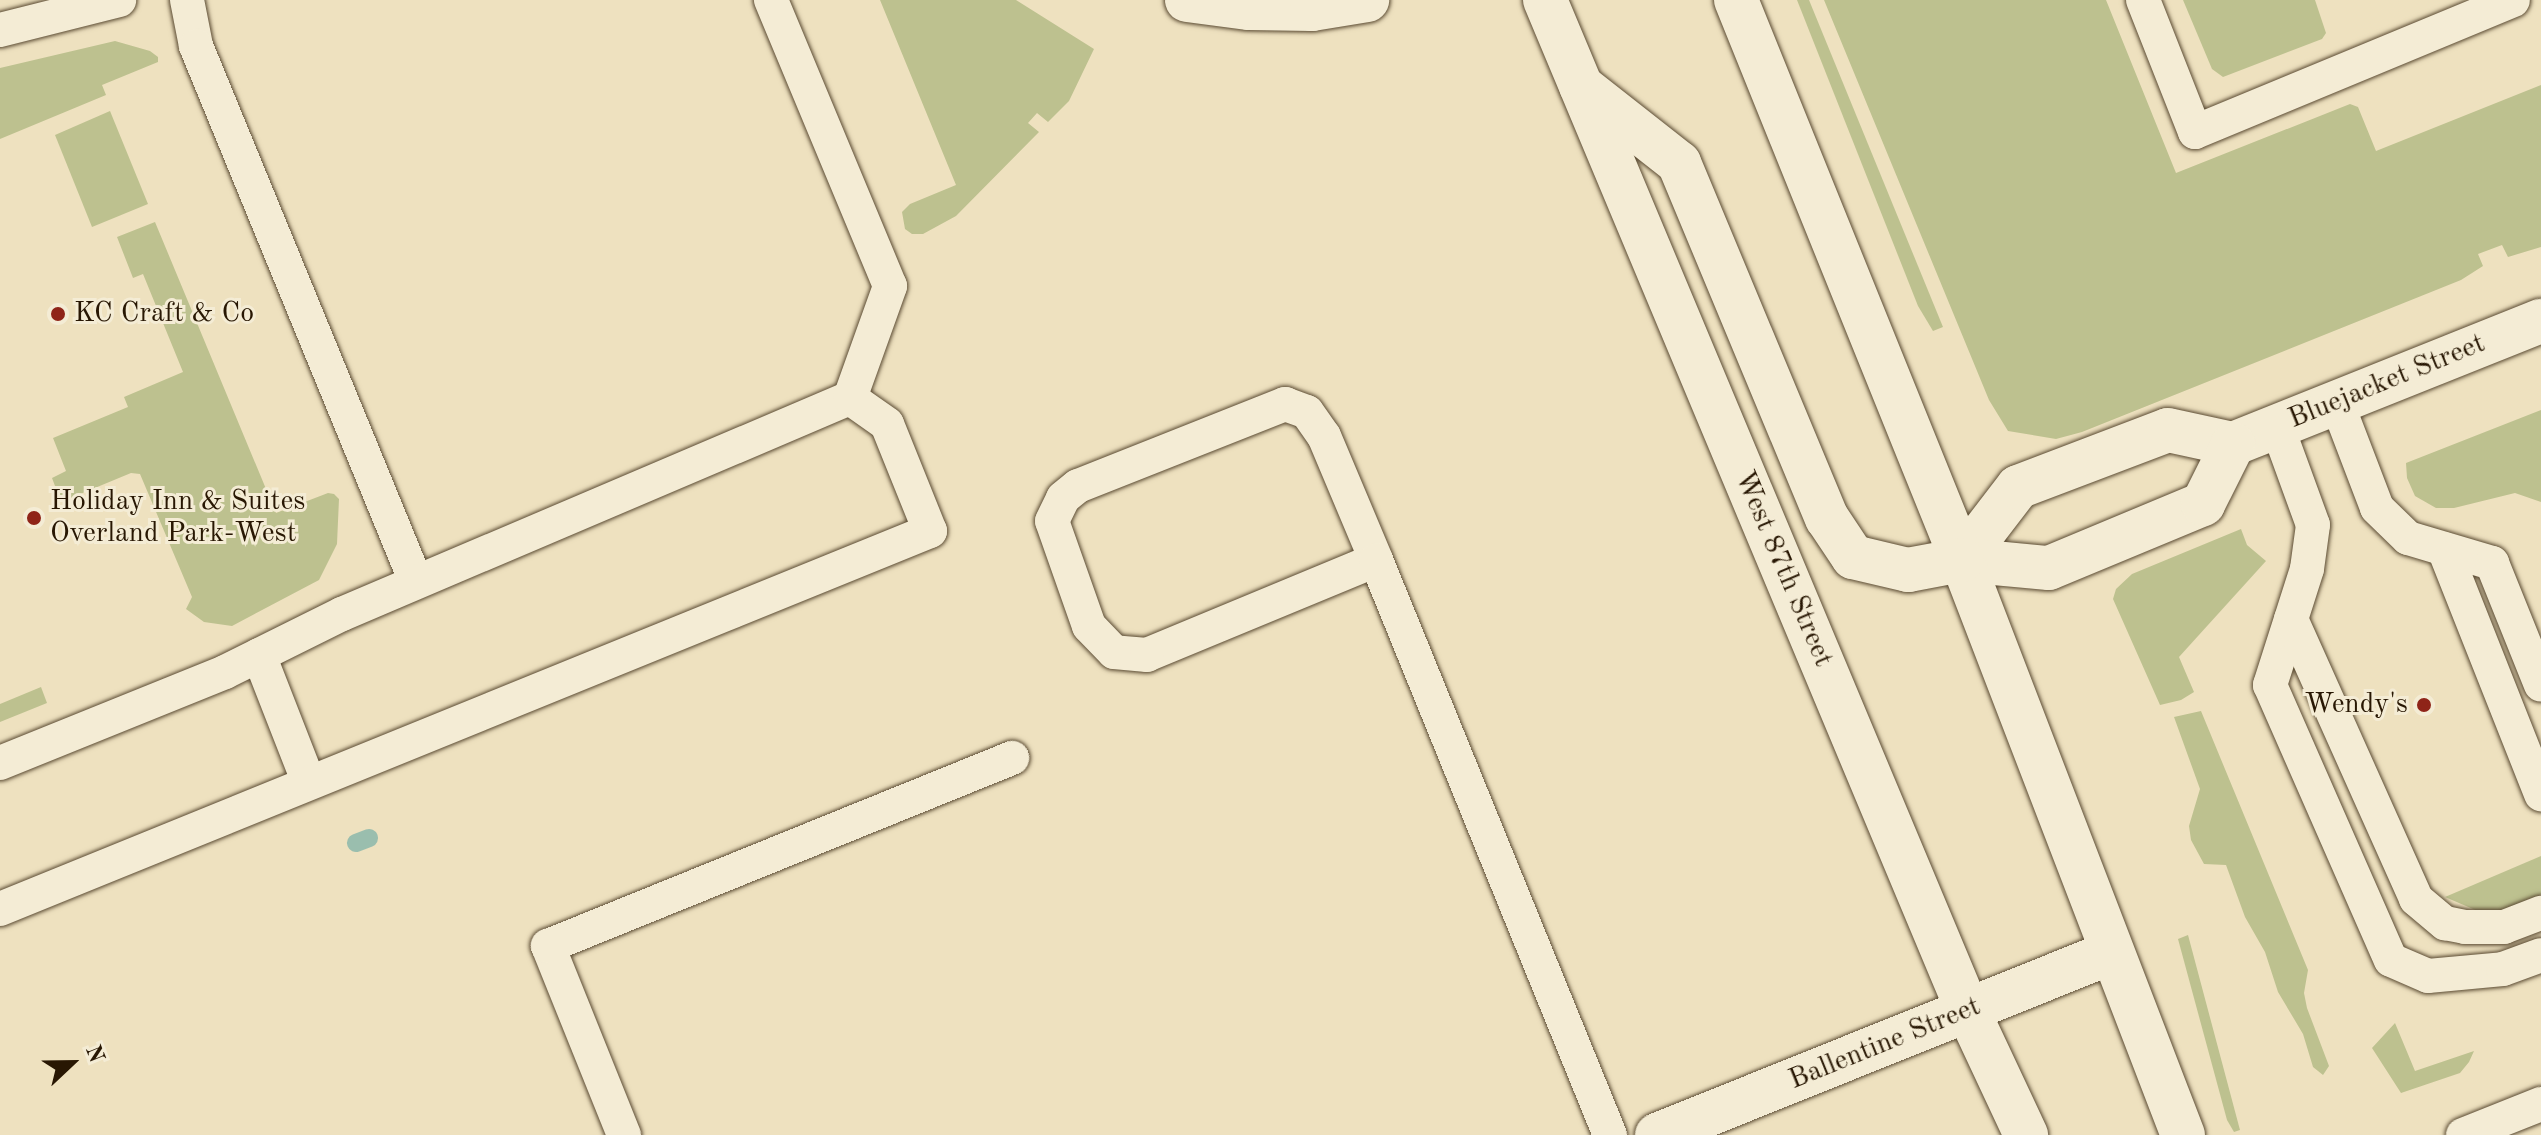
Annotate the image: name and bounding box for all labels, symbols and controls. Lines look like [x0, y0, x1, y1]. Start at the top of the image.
place label: KC Craft & Co [74, 297, 254, 331]
marker: KC Craft & Co [49, 305, 67, 323]
street label: Bluejacket Street [2284, 327, 2490, 437]
street label: West 87th Street [1727, 466, 1839, 672]
place label: Holiday Inn & Suites Overland Park-West [50, 485, 305, 551]
marker: Holiday Inn & Suites Overland Park-West [25, 509, 43, 527]
place label: Wendy's [2304, 688, 2408, 722]
marker: Wendy's [2415, 696, 2433, 714]
street label: Ballentine Street [1784, 990, 1986, 1098]
north arrow [32, 1023, 112, 1103]
text: N [81, 1042, 108, 1066]

